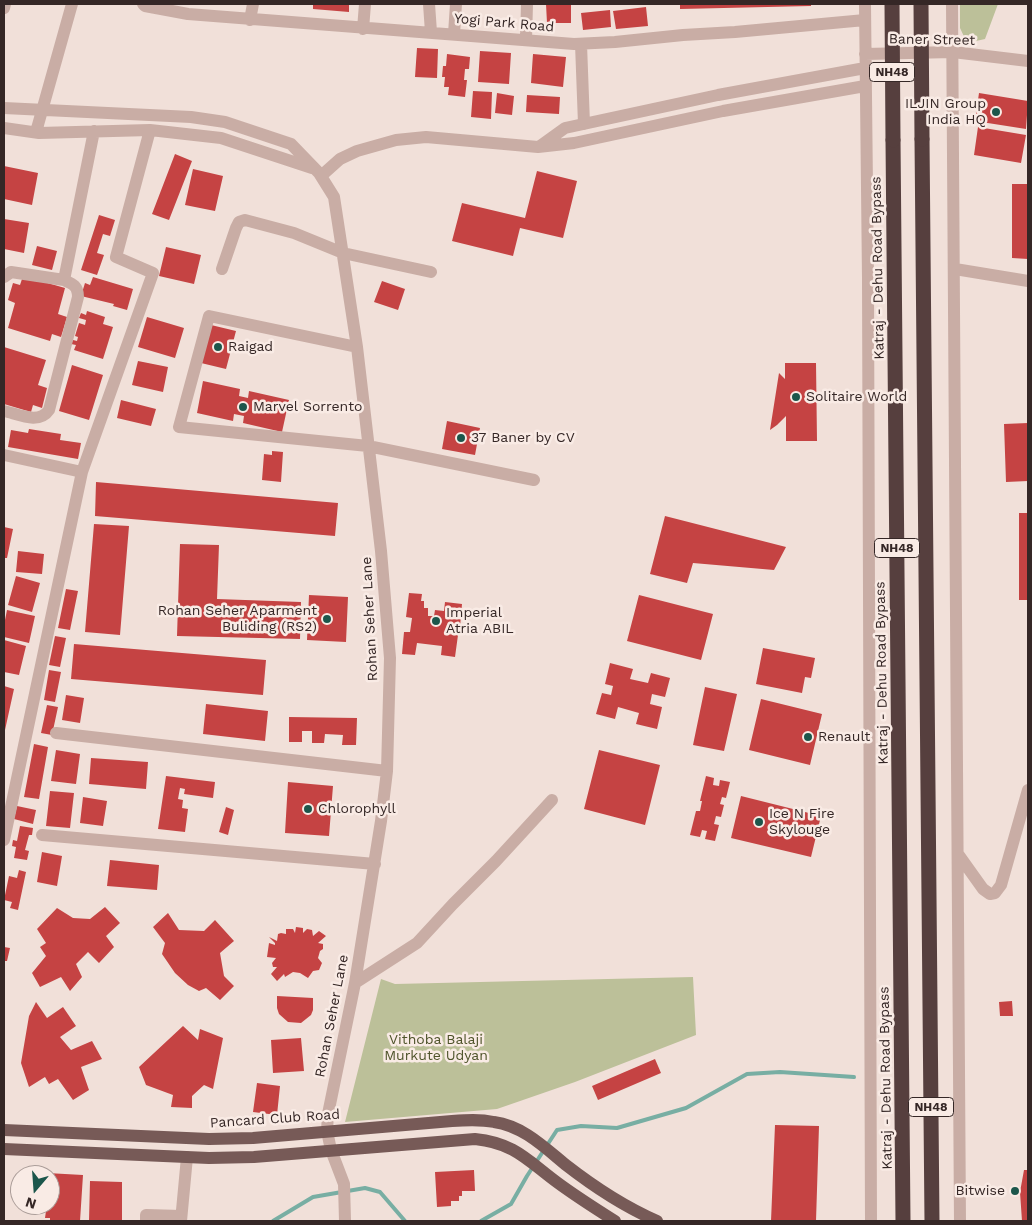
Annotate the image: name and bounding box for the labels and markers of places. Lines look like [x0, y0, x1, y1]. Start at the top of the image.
place label: ILJIN Group India HQ [905, 96, 986, 128]
marker: ILJIN Group India HQ [990, 106, 1002, 118]
place label: Raigad [228, 339, 273, 355]
marker: Raigad [212, 341, 224, 353]
place label: Solitaire World [806, 389, 907, 405]
marker: Solitaire World [790, 391, 802, 403]
place label: Marvel Sorrento [253, 399, 362, 415]
marker: Marvel Sorrento [237, 401, 249, 413]
place label: 37 Baner by CV [471, 430, 575, 446]
marker: 37 Baner by CV [455, 432, 467, 444]
place label: Rohan Seher Aparment Buliding (RS2) [158, 603, 317, 636]
place label: Imperial Atria ABIL [446, 605, 514, 638]
marker: Rohan Seher Aparment Buliding (RS2) [321, 613, 333, 625]
marker: Imperial Atria ABIL [430, 615, 442, 627]
place label: Renault [818, 729, 870, 745]
marker: Renault [802, 731, 814, 743]
place label: Chlorophyll [318, 801, 396, 817]
marker: Chlorophyll [302, 803, 314, 815]
place label: Ice N Fire Skylouge [769, 806, 835, 839]
marker: Ice N Fire Skylouge [753, 816, 765, 828]
place label: Bitwise [955, 1183, 1005, 1199]
marker: Bitwise [1009, 1185, 1021, 1197]

